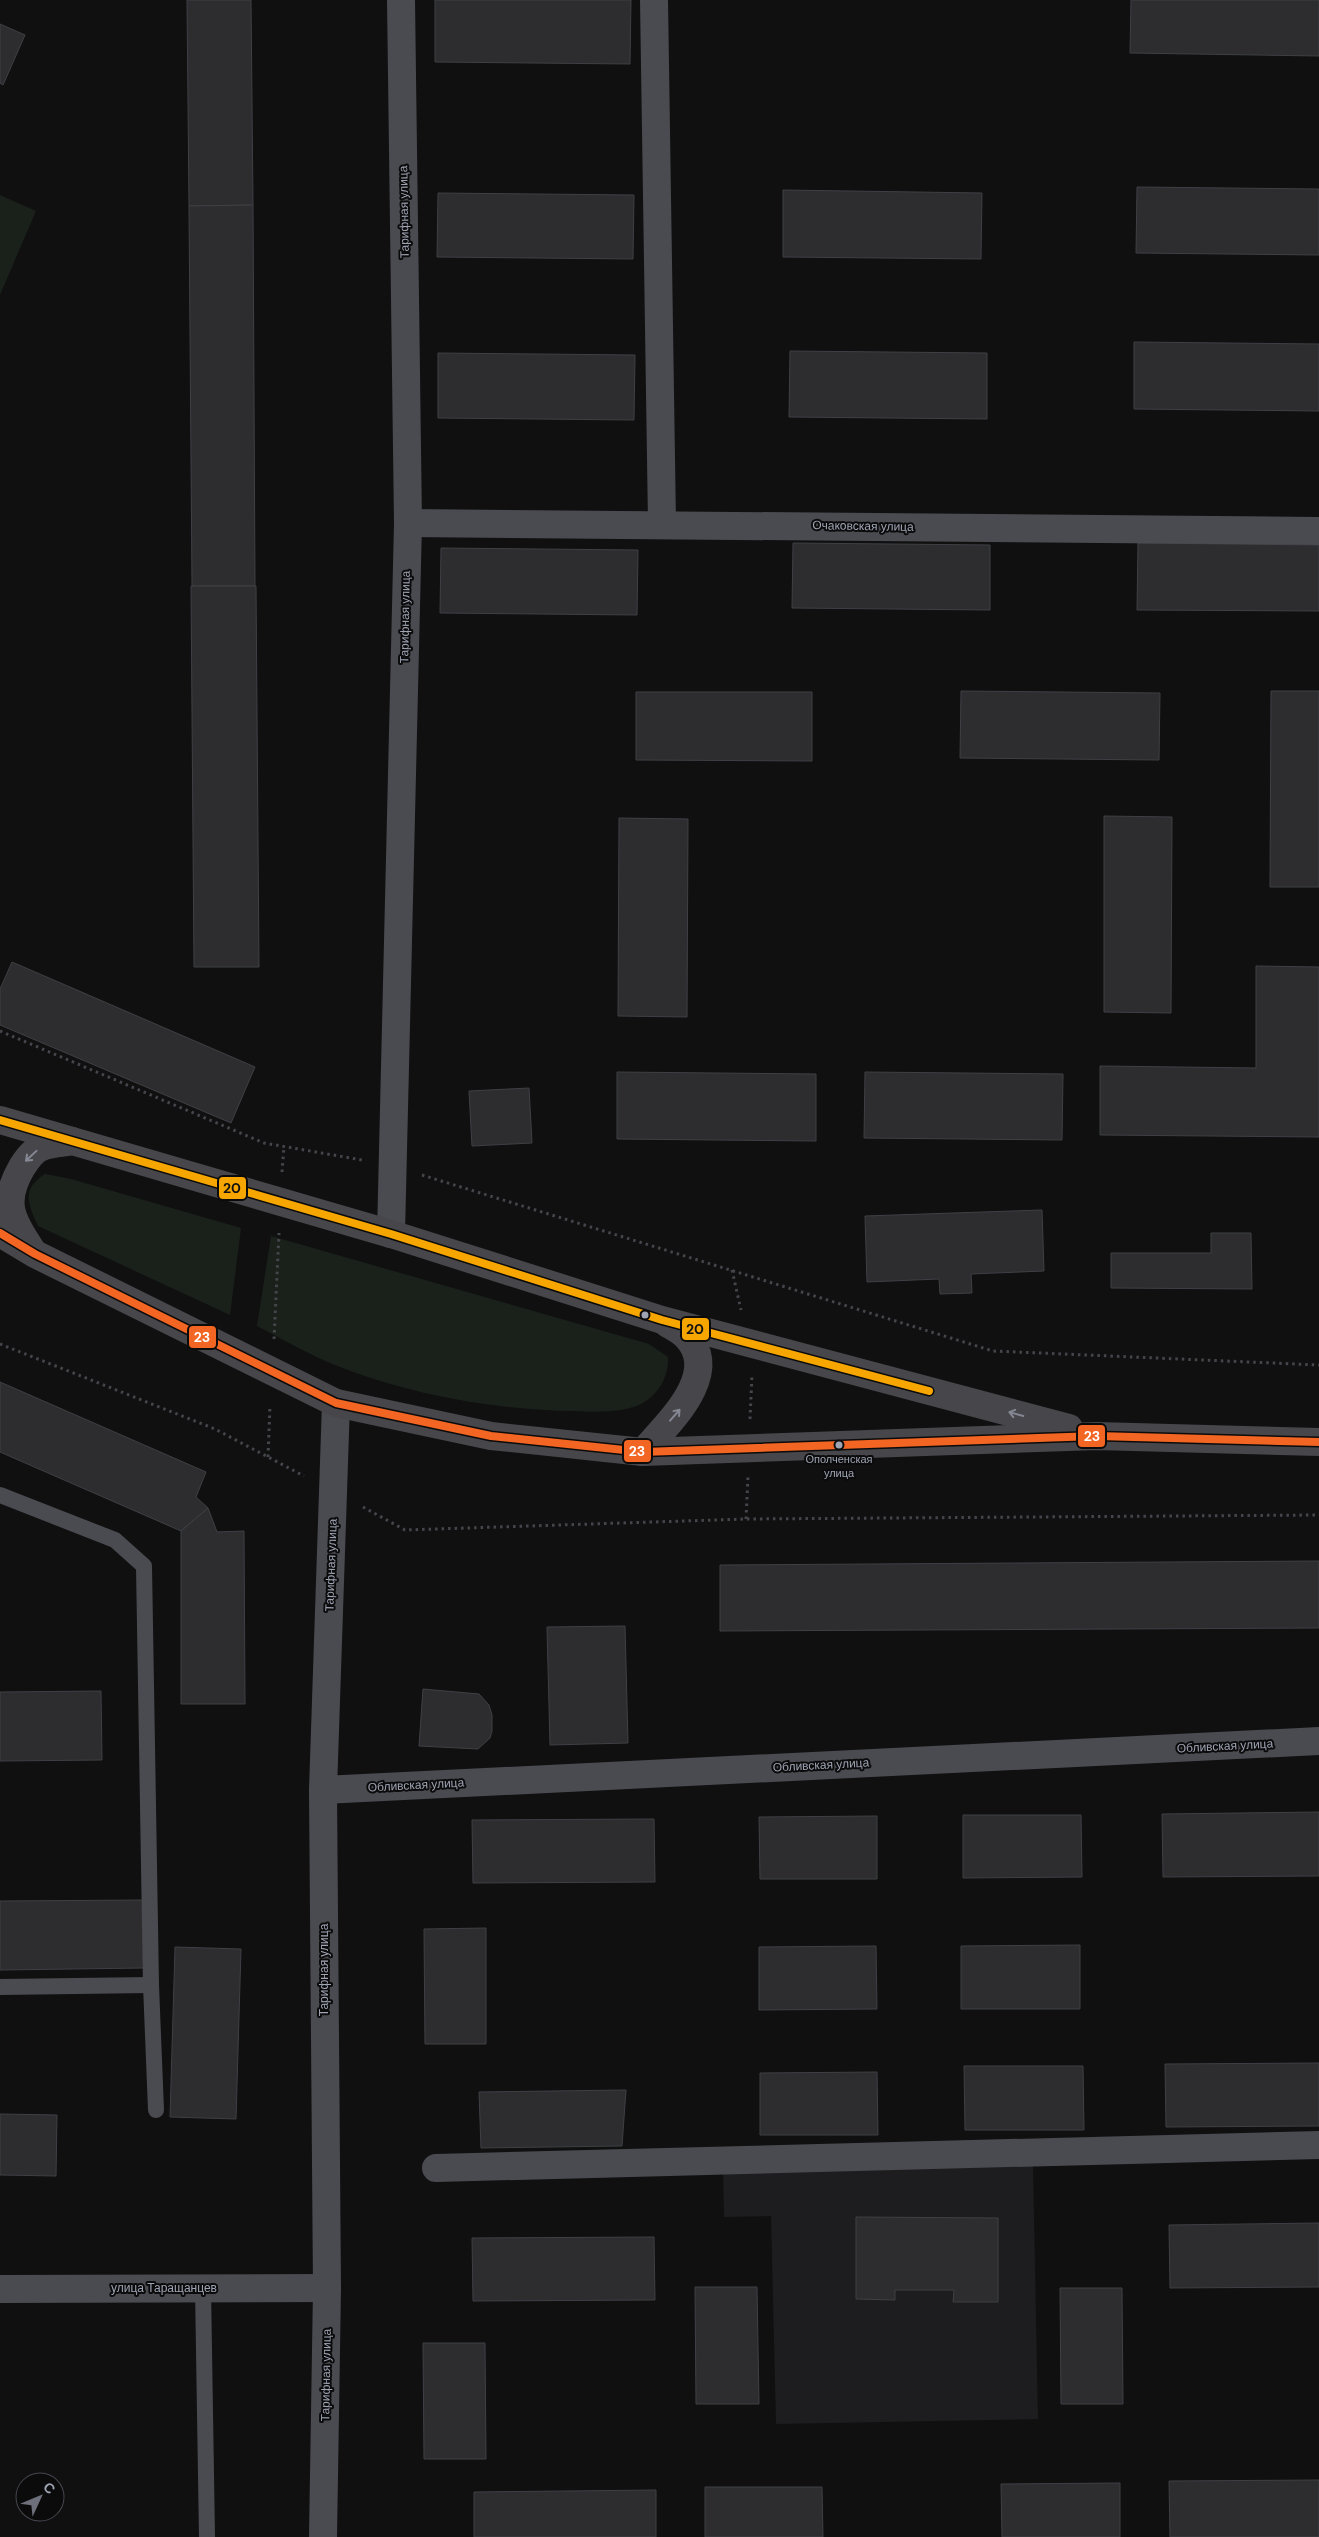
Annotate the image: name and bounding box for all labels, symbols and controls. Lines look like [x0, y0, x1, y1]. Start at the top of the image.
street label: Тарифная улица [395, 165, 413, 258]
street label: Очаковская улица [812, 517, 914, 535]
street label: Тарифная улица [396, 570, 414, 663]
one-way arrow [25, 1150, 38, 1162]
line badge: 20 [218, 1176, 247, 1200]
text: 20 [223, 1179, 241, 1197]
unlabelled marker [640, 1310, 650, 1320]
line badge: 20 [681, 1317, 710, 1341]
text: 20 [686, 1320, 704, 1338]
line badge: 23 [188, 1325, 217, 1349]
text: 23 [194, 1328, 210, 1346]
one-way arrow [669, 1408, 680, 1421]
one-way arrow [1009, 1409, 1025, 1418]
line badge: 23 [1077, 1424, 1106, 1448]
text: 23 [1084, 1427, 1100, 1445]
line badge: 23 [623, 1439, 652, 1463]
marker: Ополченская улица [834, 1440, 844, 1450]
text: 23 [629, 1442, 645, 1460]
place label: Ополченская улица [805, 1452, 873, 1480]
street label: Тарифная улица [321, 1518, 341, 1612]
street label: Обливская улица [1176, 1735, 1274, 1757]
street label: Обливская улица [772, 1754, 870, 1776]
street label: Обливская улица [367, 1774, 465, 1796]
street label: Тарифная улица [316, 1923, 332, 2016]
street label: улица Таращанцев [111, 2280, 217, 2296]
street label: Тарифная улица [317, 2328, 335, 2421]
north arrow [15, 2472, 65, 2522]
text: С [39, 2478, 59, 2498]

